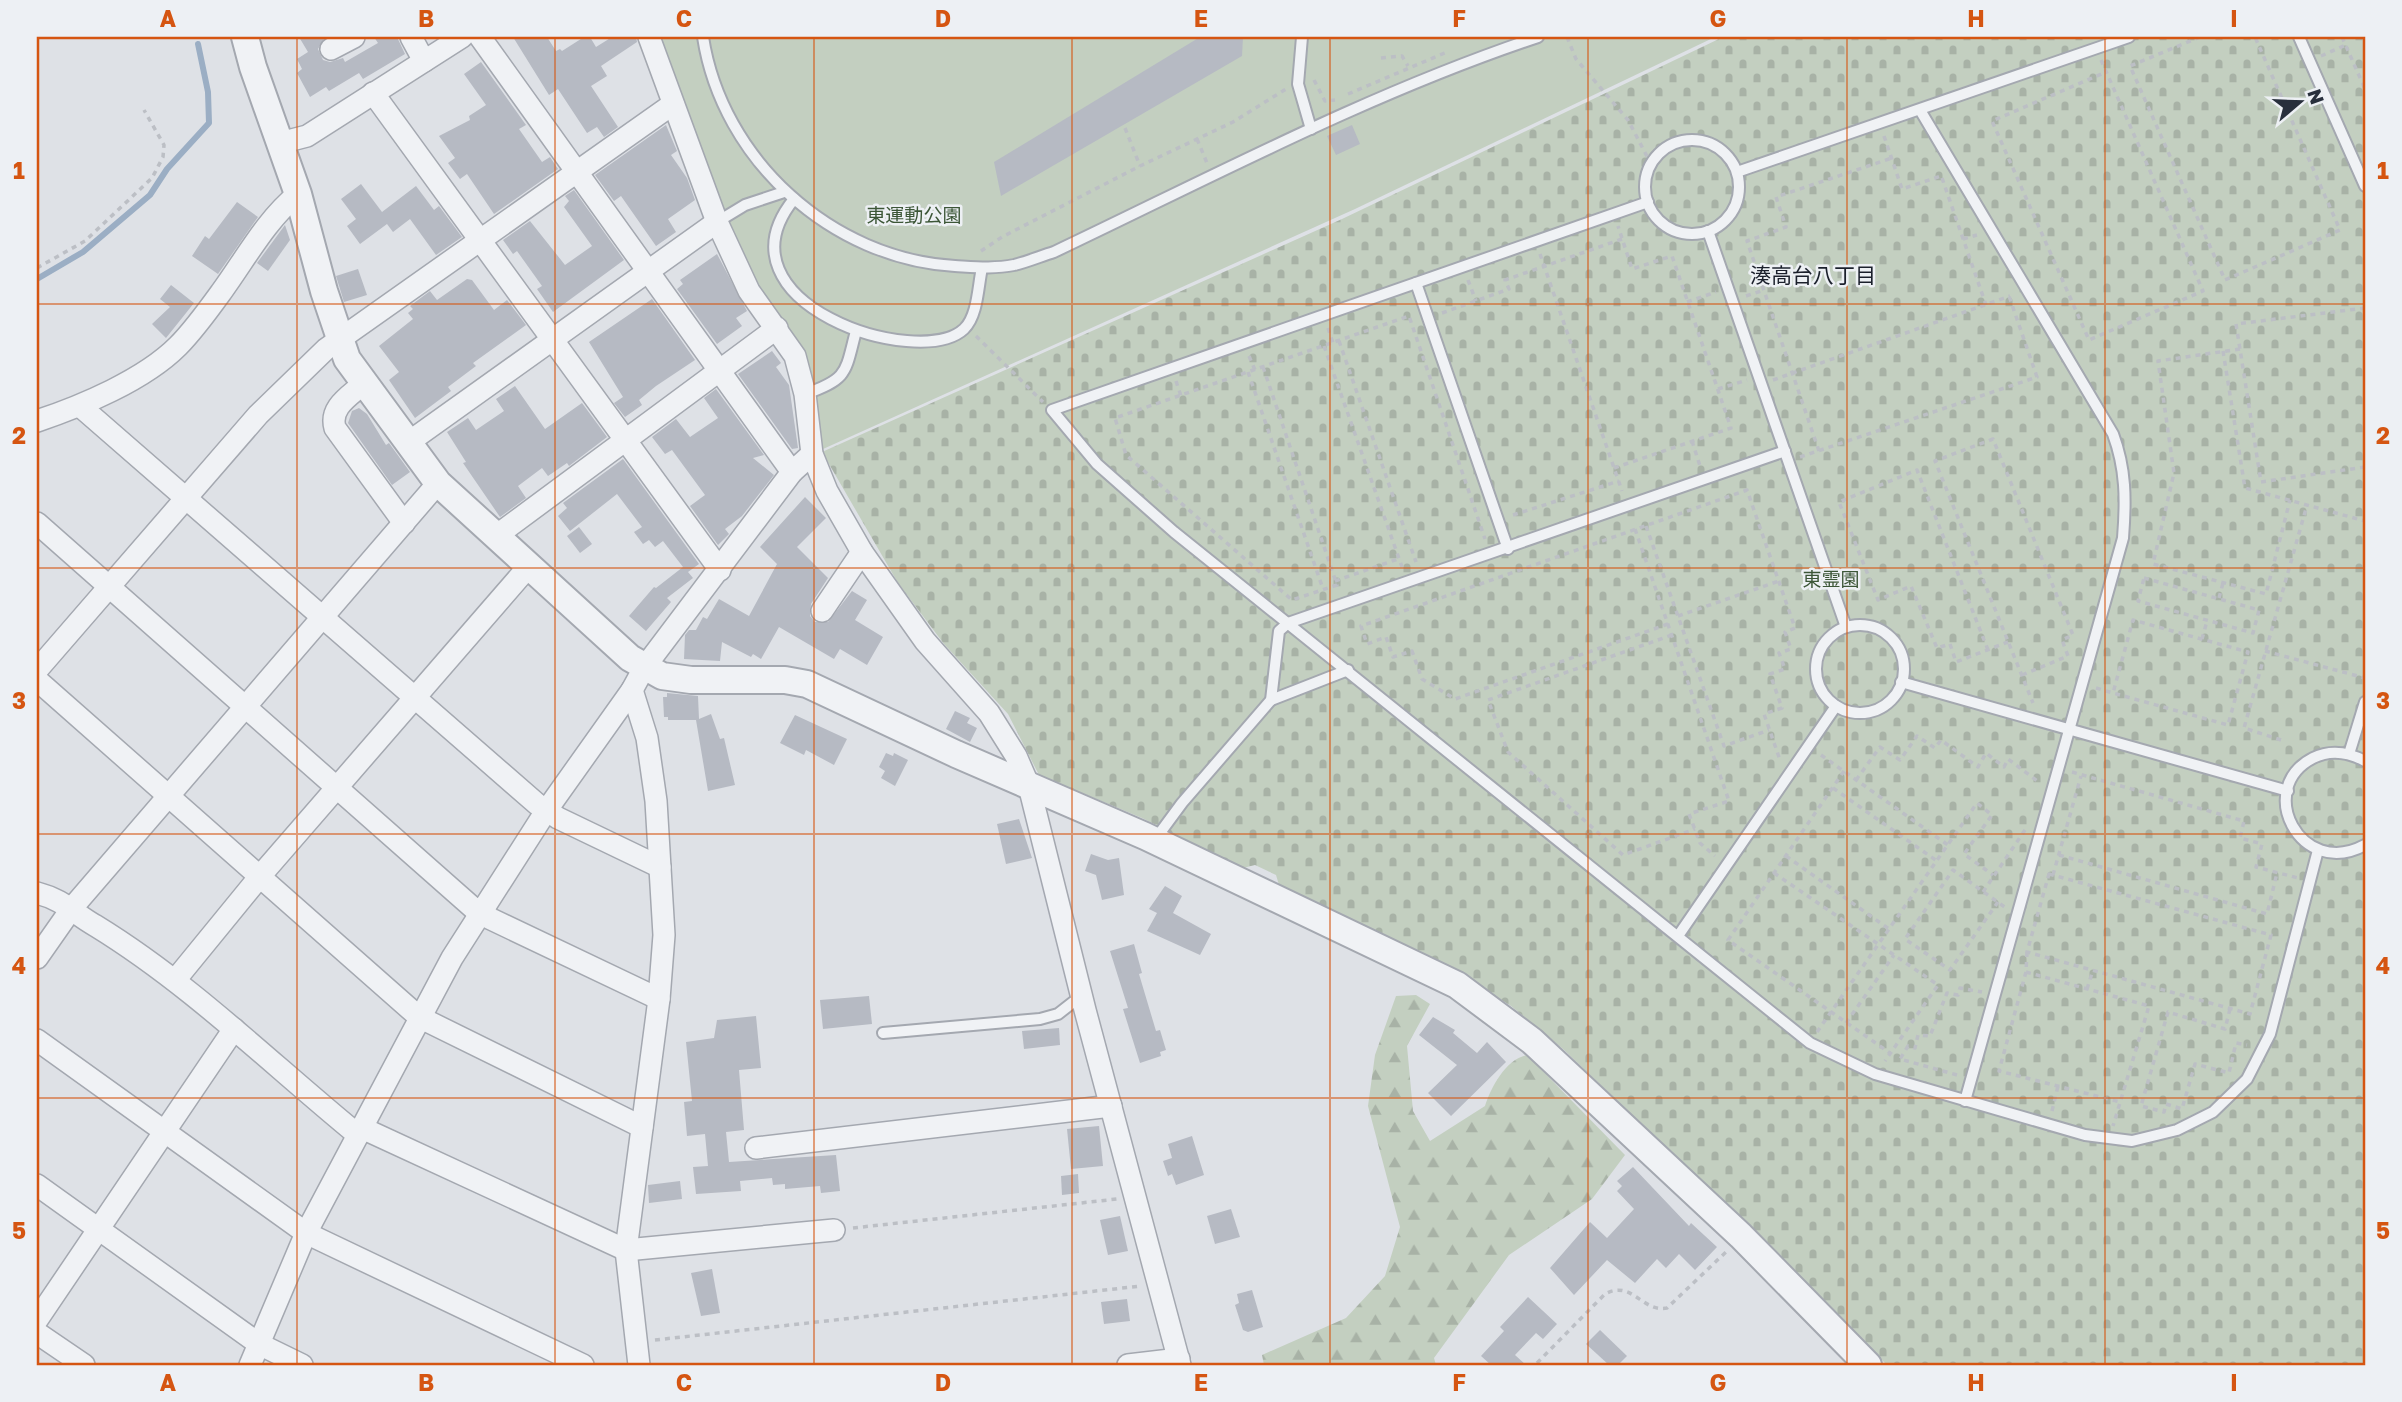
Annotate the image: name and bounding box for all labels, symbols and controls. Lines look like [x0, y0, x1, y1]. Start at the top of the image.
text: A [160, 4, 177, 32]
text: B [418, 4, 434, 32]
text: C [676, 4, 692, 32]
text: D [935, 4, 951, 32]
text: E [1194, 4, 1208, 32]
text: F [1452, 4, 1466, 32]
text: G [1710, 4, 1726, 32]
text: H [1967, 4, 1985, 32]
text: I [2230, 4, 2238, 32]
north arrow [2266, 66, 2336, 136]
text: N [2303, 86, 2330, 107]
text: 1 [13, 156, 25, 184]
text: 1 [2377, 156, 2389, 184]
park label: 東運動公園 [866, 203, 962, 226]
district label: 湊高台八丁目 [1750, 262, 1876, 288]
text: 2 [12, 421, 26, 449]
text: 2 [2376, 421, 2390, 449]
park label: 東霊園 [1802, 567, 1860, 590]
text: 3 [12, 686, 26, 714]
text: 3 [2376, 686, 2390, 714]
text: 4 [12, 951, 26, 979]
text: 4 [2376, 951, 2390, 979]
text: 5 [12, 1216, 26, 1244]
text: 5 [2376, 1216, 2390, 1244]
text: A [160, 1368, 177, 1396]
text: B [418, 1368, 434, 1396]
text: C [676, 1368, 692, 1396]
text: D [935, 1368, 951, 1396]
text: E [1194, 1368, 1208, 1396]
text: F [1452, 1368, 1466, 1396]
text: G [1710, 1368, 1726, 1396]
text: H [1967, 1368, 1985, 1396]
text: I [2230, 1368, 2238, 1396]

